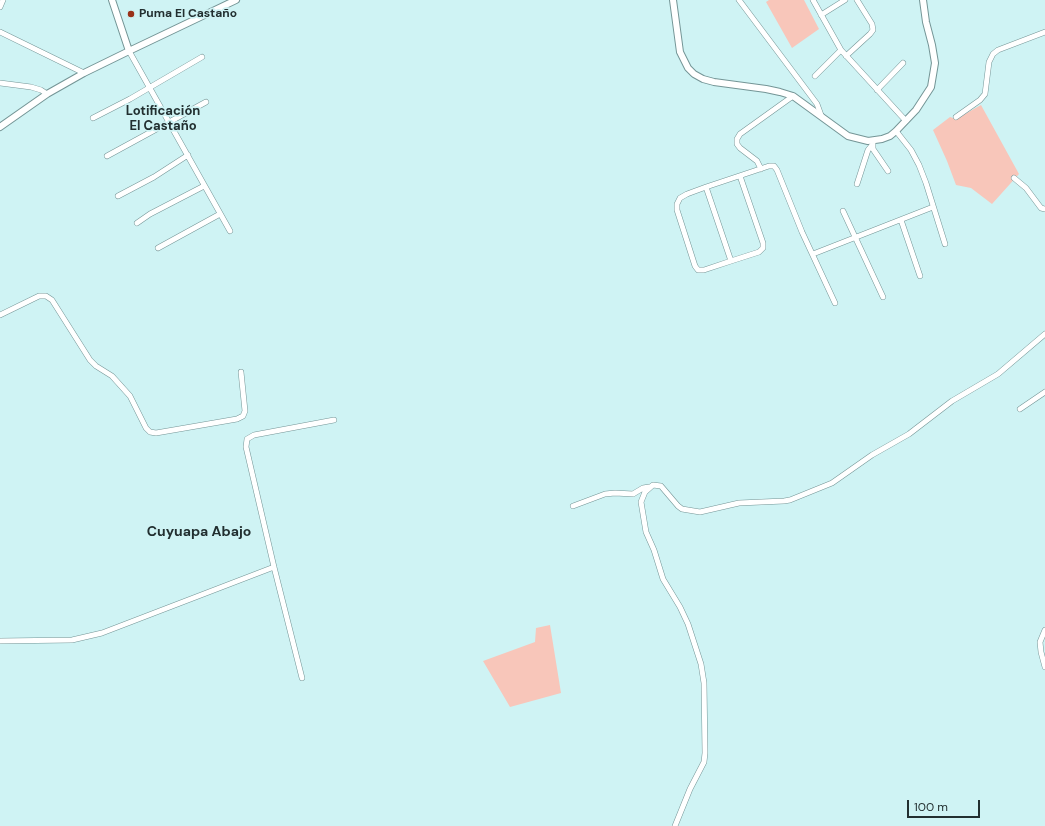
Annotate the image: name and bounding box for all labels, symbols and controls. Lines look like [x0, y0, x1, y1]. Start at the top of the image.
place label: Puma El Castaño [139, 7, 237, 21]
marker: Puma El Castaño [126, 9, 136, 19]
district label: Lotificación El Castaño [126, 104, 200, 135]
district label: Cuyuapa Abajo [147, 524, 251, 540]
scale bar [909, 792, 982, 818]
text: 100 m [914, 799, 948, 815]

